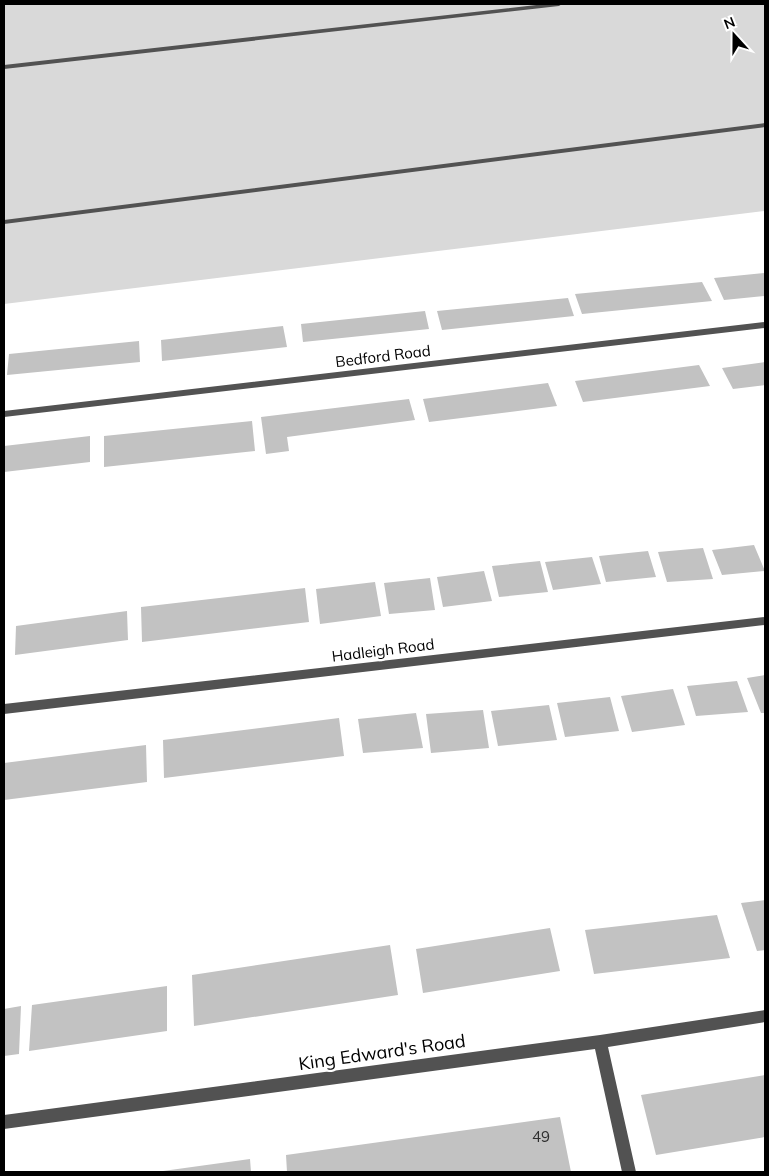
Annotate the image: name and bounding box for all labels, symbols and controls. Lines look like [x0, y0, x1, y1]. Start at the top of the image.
north arrow [709, 10, 759, 60]
text: N [721, 13, 738, 33]
street label: Bedford Road [334, 341, 432, 371]
street label: Hadleigh Road [331, 634, 435, 666]
street label: King Edward's Road [297, 1029, 467, 1075]
house number: 49 [532, 1127, 550, 1146]

